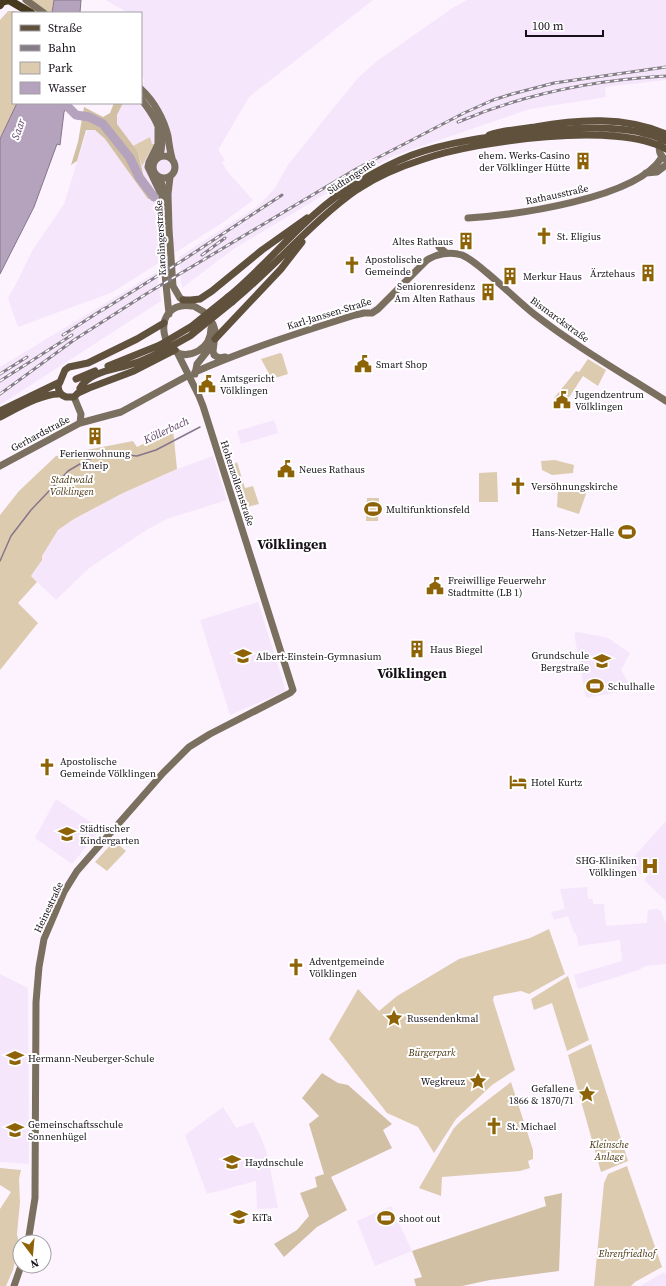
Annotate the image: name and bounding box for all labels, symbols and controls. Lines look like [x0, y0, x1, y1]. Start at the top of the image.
legend [12, 12, 142, 104]
scale bar [526, 12, 603, 38]
text: 100 m [532, 18, 564, 34]
text: Straße [48, 20, 82, 36]
text: Bahn [48, 40, 76, 56]
text: Park [48, 60, 73, 76]
text: Wasser [48, 80, 86, 96]
water label: Saar [8, 116, 29, 142]
place label: ehem. Werks-Casino der Völklinger Hütte [479, 149, 571, 174]
building icon: ehem. Werks-Casino der Völklinger Hütte [573, 151, 593, 171]
street label: Südtangente [325, 156, 378, 197]
street label: Rathausstraße [524, 181, 590, 207]
street label: Karolingerstraße [152, 200, 169, 276]
church icon: St. Eligius [534, 226, 554, 246]
place label: St. Eligius [557, 230, 601, 243]
building icon: Altes Rathaus [456, 231, 476, 251]
place label: Altes Rathaus [392, 235, 453, 248]
place label: Apostolische Gemeinde [365, 253, 422, 278]
church icon: Apostolische Gemeinde [342, 255, 362, 275]
building icon: Ärztehaus [638, 263, 658, 283]
building icon: Merkur Haus [500, 266, 520, 286]
place label: Ärztehaus [590, 267, 635, 280]
place label: Merkur Haus [523, 270, 582, 283]
place label: Seniorenresidenz Am Alten Rathaus [395, 280, 475, 305]
building icon: Seniorenresidenz Am Alten Rathaus [478, 282, 498, 302]
street label: Karl-Janssen-Straße [285, 294, 373, 333]
street label: Bismarckstraße [528, 294, 592, 345]
public building icon: Smart Shop [353, 354, 373, 374]
place label: Smart Shop [376, 358, 428, 371]
place label: Amtsgericht Völklingen [220, 372, 275, 397]
public building icon: Amtsgericht Völklingen [197, 374, 217, 394]
place label: Jugendzentrum Völklingen [574, 388, 644, 413]
public building icon: Jugendzentrum Völklingen [552, 390, 572, 410]
street label: Gerhardstraße [9, 413, 72, 454]
water label: Köllerbach [140, 413, 191, 448]
building icon: Ferienwohnung Kneip [85, 426, 105, 446]
street label: Hohenzollernstraße [218, 439, 258, 528]
place label: Ferienwohnung Kneip [60, 447, 130, 472]
public building icon: Neues Rathaus [276, 459, 296, 479]
place label: Neues Rathaus [299, 463, 365, 476]
park label: Stadtwald Völklingen [50, 473, 94, 498]
church icon: Versöhnungskirche [508, 476, 528, 496]
place label: Versöhnungskirche [531, 480, 618, 493]
sports icon: Multifunktionsfeld [363, 499, 383, 519]
place label: Multifunktionsfeld [386, 503, 470, 516]
sports icon: Hans-Netzer-Halle [617, 522, 637, 542]
place label: Hans-Netzer-Halle [532, 526, 614, 539]
district label: Völklingen [257, 534, 327, 554]
place label: Freiwillige Feuerwehr Stadtmitte (LB 1) [448, 574, 547, 599]
public building icon: Freiwillige Feuerwehr Stadtmitte (LB 1) [425, 576, 445, 596]
building icon: Haus Biegel [407, 639, 427, 659]
place label: Haus Biegel [430, 643, 483, 656]
school or university icon: Albert-Einstein-Gymnasium [233, 646, 253, 666]
place label: Grundschule Bergstraße [531, 649, 589, 674]
place label: Albert-Einstein-Gymnasium [256, 650, 382, 663]
school or university icon: Grundschule Bergstraße [592, 651, 612, 671]
district label: Völklingen [377, 663, 447, 683]
sports icon: Schulhalle [585, 676, 605, 696]
place label: Schulhalle [608, 680, 655, 693]
place label: Apostolische Gemeinde Völklingen [60, 755, 156, 780]
church icon: Apostolische Gemeinde Völklingen [37, 757, 57, 777]
hotel icon: Hotel Kurtz [508, 772, 528, 792]
place label: Hotel Kurtz [531, 776, 583, 789]
place label: Städtischer Kindergarten [80, 822, 139, 847]
school or university icon: Städtischer Kindergarten [57, 824, 77, 844]
place label: SHG-Kliniken Völklingen [576, 854, 637, 879]
hospital icon: SHG-Kliniken Völklingen [640, 856, 660, 876]
street label: Heinestraße [31, 880, 66, 935]
place label: Adventgemeinde Völklingen [309, 955, 384, 980]
church icon: Adventgemeinde Völklingen [286, 957, 306, 977]
place icon: Russendenkmal [384, 1008, 404, 1028]
place label: Russendenkmal [407, 1012, 478, 1025]
park label: Bürgerpark [407, 1046, 456, 1059]
school or university icon: Hermann-Neuberger-Schule [5, 1048, 25, 1068]
place label: Hermann-Neuberger-Schule [28, 1052, 154, 1065]
place icon: Wegkreuz [468, 1071, 488, 1091]
place label: Wegkreuz [421, 1075, 465, 1088]
place label: Gefallene 1866 & 1870/71 [509, 1082, 574, 1107]
place icon: Gefallene 1866 & 1870/71 [577, 1084, 597, 1104]
church icon: St. Michael [484, 1116, 504, 1136]
place label: Gemeinschaftsschule Sonnenhügel [28, 1118, 123, 1143]
school or university icon: Gemeinschaftsschule Sonnenhügel [5, 1120, 25, 1140]
place label: St. Michael [507, 1120, 556, 1133]
park label: Kleinsche Anlage [588, 1138, 629, 1163]
school or university icon: Haydnschule [222, 1152, 242, 1172]
place label: Haydnschule [245, 1156, 303, 1169]
school or university icon: KiTa [229, 1207, 249, 1227]
sports icon: shoot out [376, 1208, 396, 1228]
place label: KiTa [252, 1211, 273, 1224]
place label: shoot out [399, 1212, 441, 1225]
north arrow [12, 1234, 52, 1274]
park label: Ehrenfriedhof [597, 1247, 658, 1260]
text: N [29, 1255, 41, 1271]

